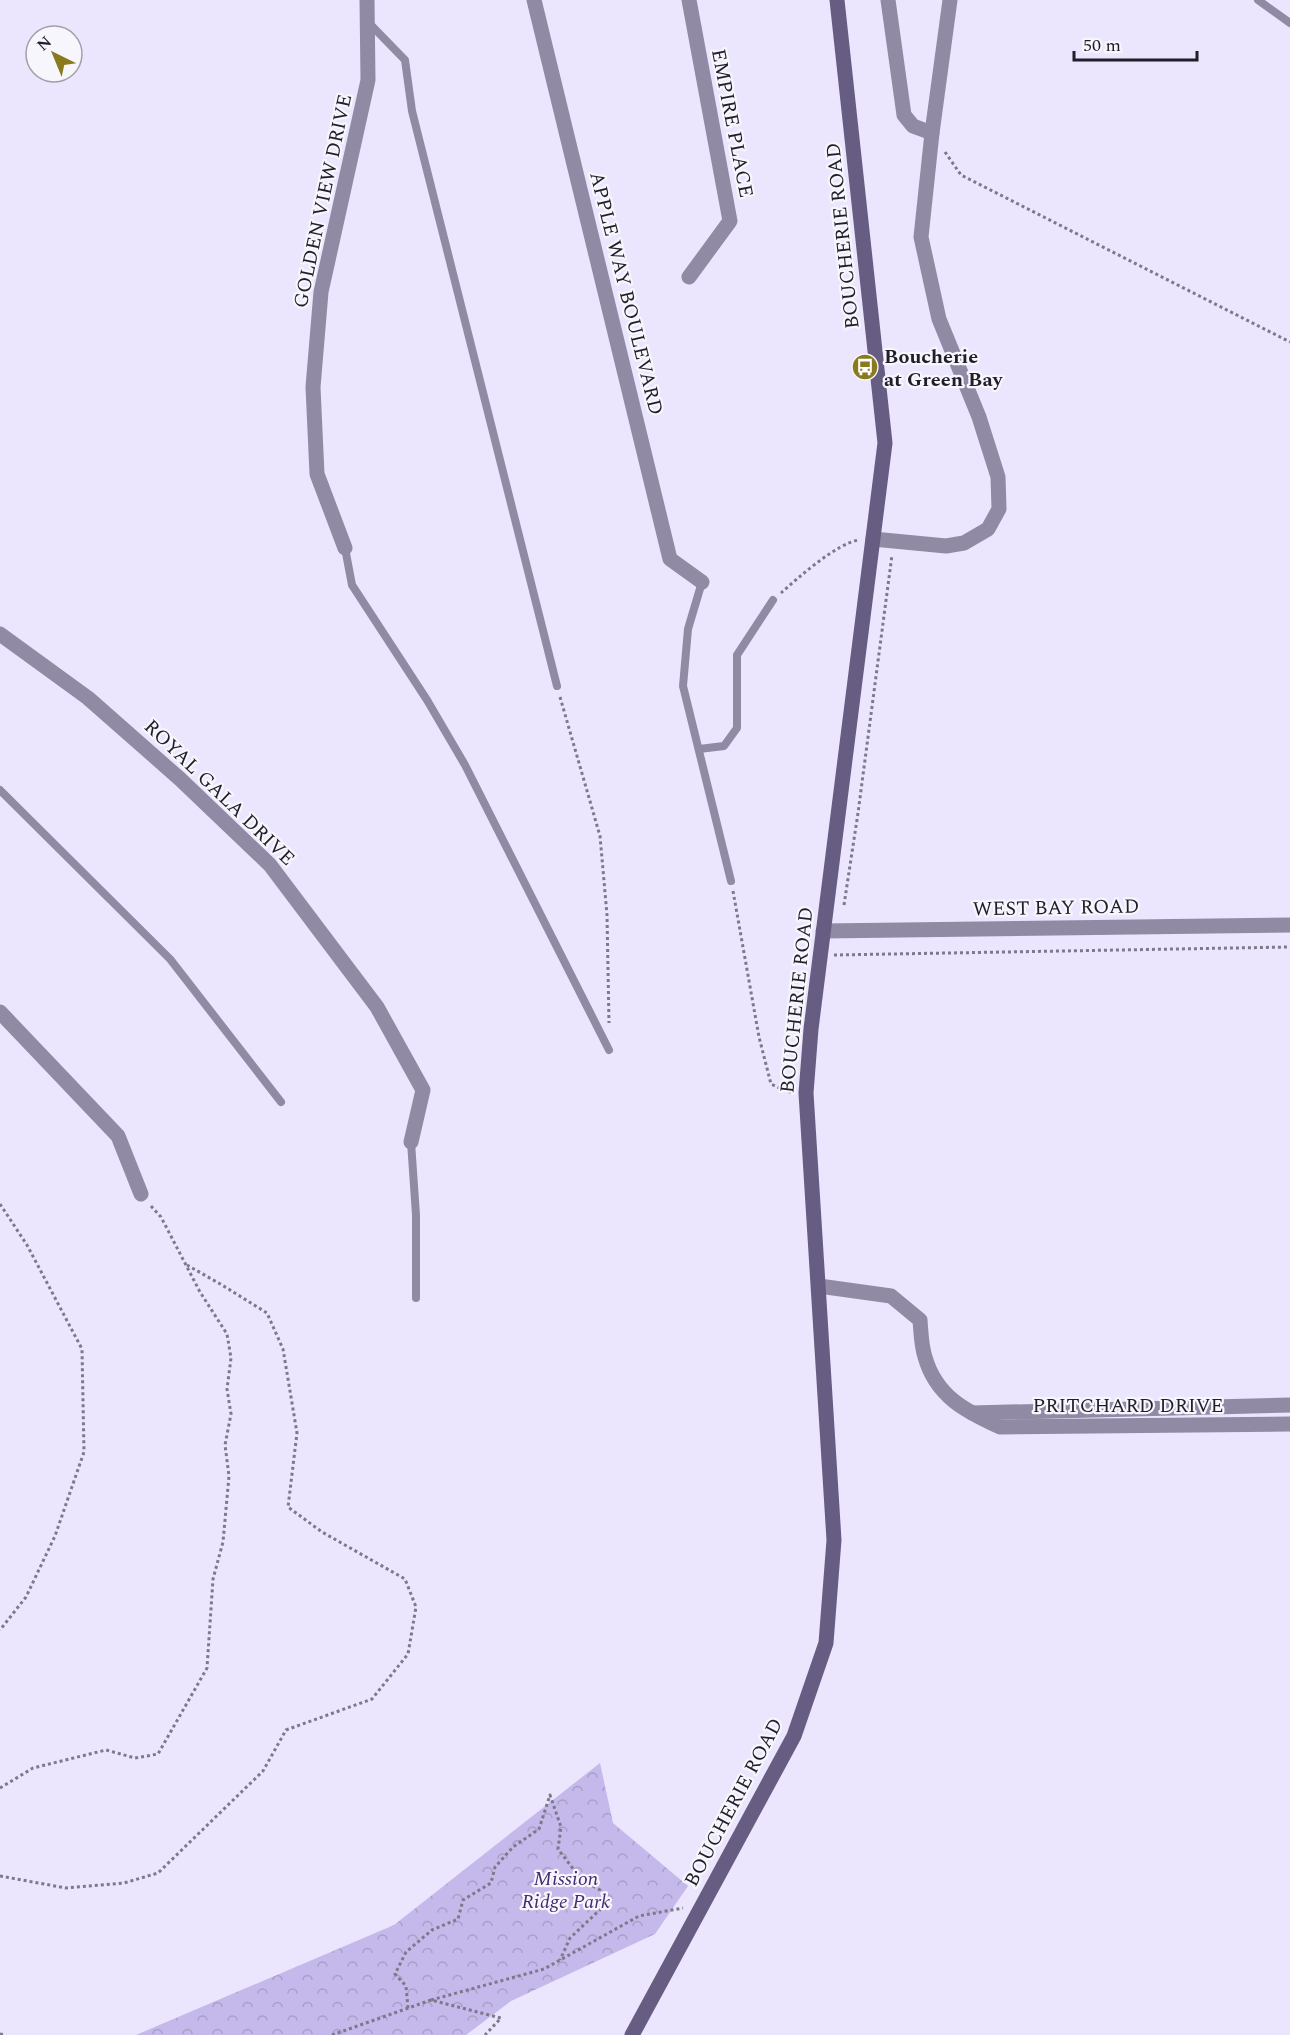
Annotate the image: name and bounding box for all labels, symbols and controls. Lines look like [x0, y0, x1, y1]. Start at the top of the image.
north arrow [24, 24, 84, 84]
scale bar [1074, 24, 1197, 62]
text: N [31, 31, 57, 57]
text: 50 m [1083, 32, 1121, 59]
street label: EMPIRE PLACE [703, 46, 761, 200]
street label: GOLDEN VIEW DRIVE [286, 91, 360, 311]
street label: BOUCHERIE ROAD [818, 141, 868, 331]
street label: APPLE WAY BOULEVARD [581, 168, 671, 418]
place label: Boucherie at Green Bay [884, 342, 1004, 395]
bus stop icon: Boucherie at Green Bay [850, 352, 880, 382]
street label: ROYAL GALA DRIVE [137, 712, 302, 873]
street label: WEST BAY ROAD [972, 892, 1140, 924]
street label: BOUCHERIE ROAD [772, 905, 822, 1095]
street label: PRITCHARD DRIVE [1032, 1391, 1224, 1421]
street label: BOUCHERIE ROAD [677, 1713, 791, 1892]
park label: Mission Ridge Park [522, 1864, 611, 1917]

